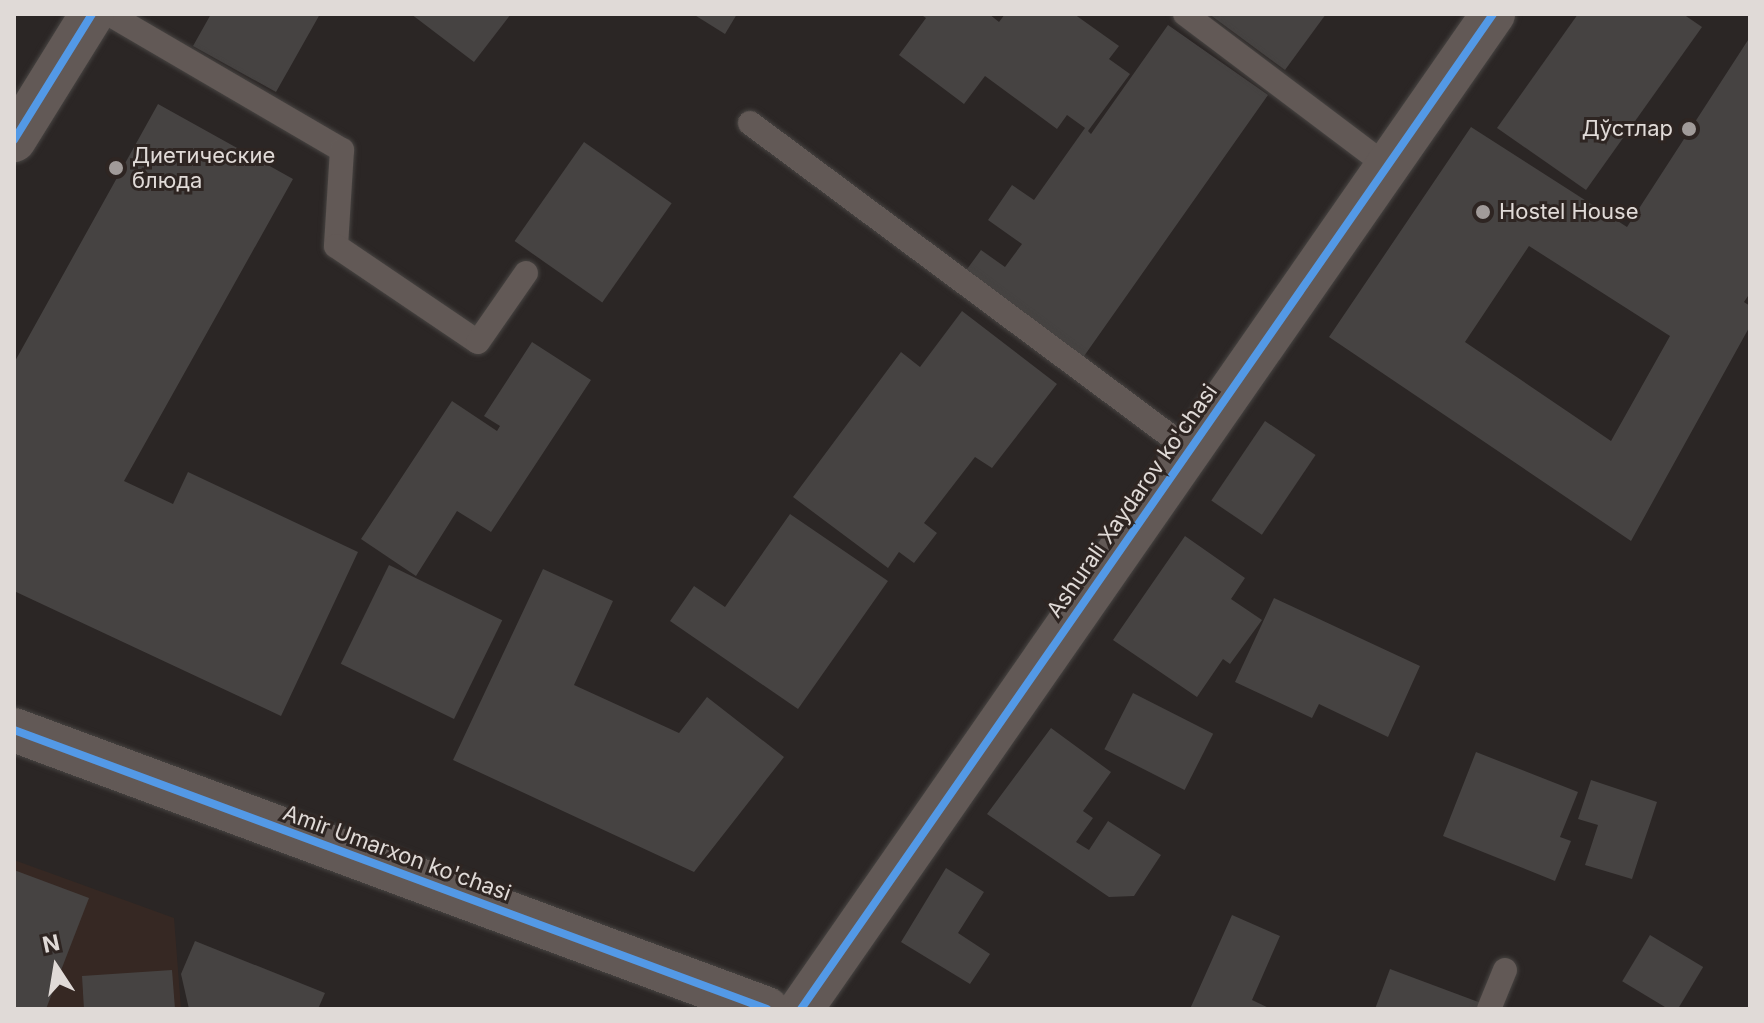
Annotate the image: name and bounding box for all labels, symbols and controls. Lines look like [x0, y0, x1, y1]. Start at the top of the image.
place label: Дўстлар [1582, 116, 1673, 142]
marker: Дўстлар [1680, 120, 1698, 138]
place label: Диетические блюда [132, 142, 275, 194]
marker: Диетические блюда [107, 159, 125, 177]
place label: Hostel House [1499, 199, 1638, 225]
marker: Hostel House [1474, 203, 1492, 221]
street label: Ashurali Xaydarov ko'chasi [1041, 379, 1223, 623]
street label: Amir Umarxon ko'chasi [280, 799, 514, 907]
north arrow [16, 927, 96, 1007]
text: N [40, 929, 62, 958]

